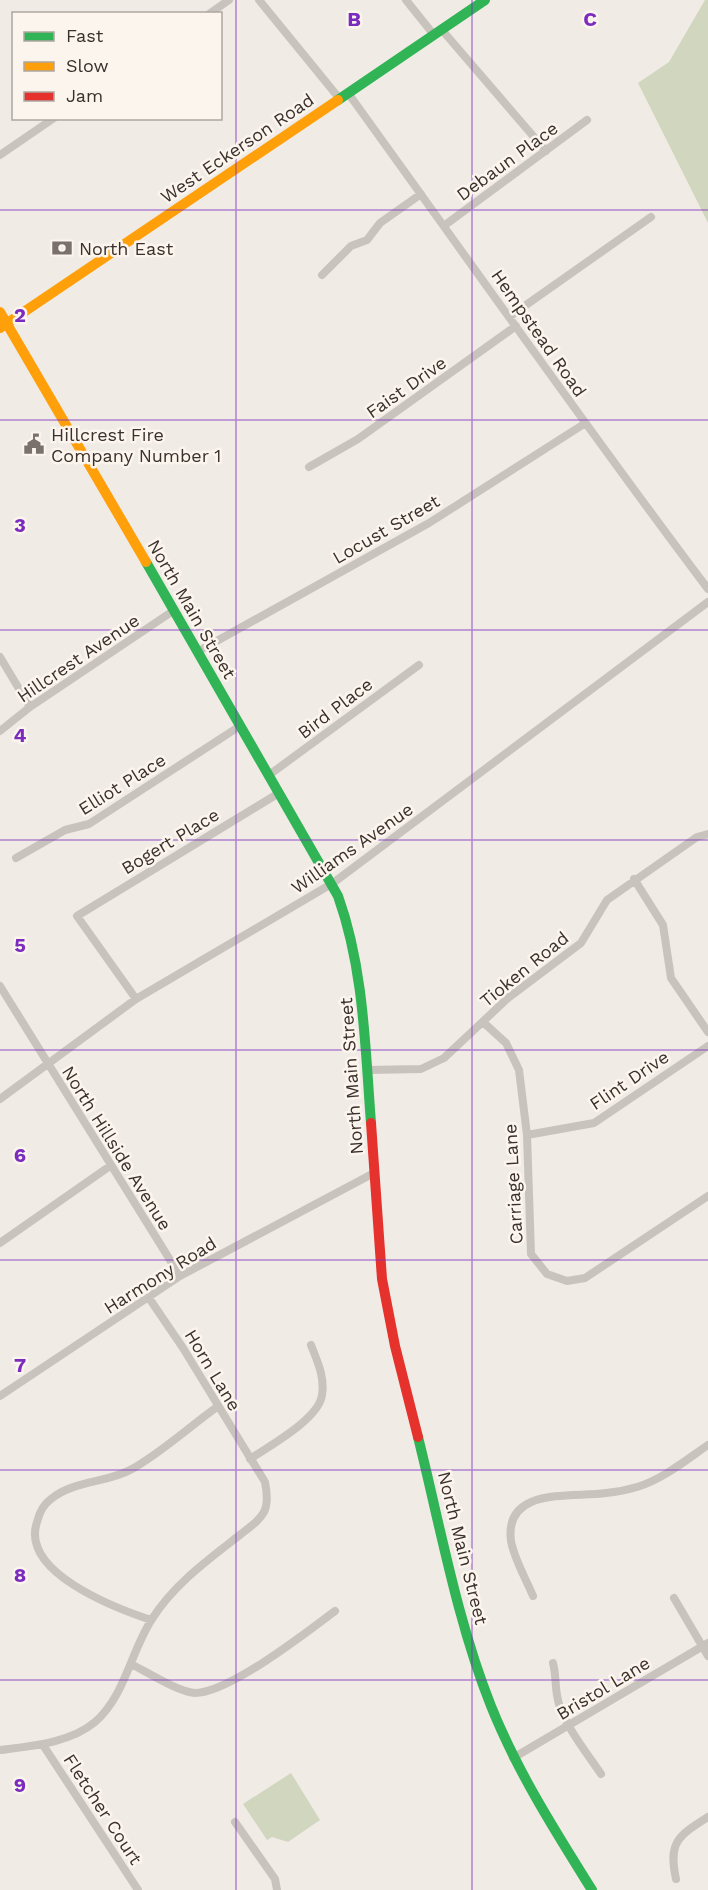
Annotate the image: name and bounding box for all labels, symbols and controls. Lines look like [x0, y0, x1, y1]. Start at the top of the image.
text: B [347, 7, 361, 31]
text: C [583, 7, 597, 31]
legend [12, 12, 222, 120]
text: Fast [66, 25, 104, 46]
text: Slow [66, 55, 109, 76]
text: Jam [66, 85, 103, 106]
street label: West Eckerson Road [156, 89, 318, 207]
street label: Debaun Place [452, 117, 562, 205]
bank icon: North East [50, 236, 74, 260]
place label: North East [79, 238, 174, 259]
street label: Hempstead Road [487, 265, 591, 401]
text: 2 [14, 303, 26, 327]
street label: Faist Drive [362, 352, 450, 422]
place label: Hillcrest Fire Company Number 1 [51, 424, 221, 466]
public building icon: Hillcrest Fire Company Number 1 [22, 432, 46, 456]
street label: Locust Street [329, 490, 444, 568]
text: 3 [14, 513, 26, 537]
street label: North Main Street [144, 536, 241, 683]
street label: Hillcrest Avenue [13, 609, 143, 707]
street label: Bird Place [293, 673, 377, 743]
text: 4 [14, 723, 27, 747]
street label: Elliot Place [75, 749, 169, 819]
street label: Williams Avenue [287, 798, 417, 898]
street label: Bogert Place [117, 804, 223, 878]
street label: Tioken Road [476, 927, 572, 1011]
text: 5 [14, 933, 26, 957]
street label: North Main Street [335, 996, 367, 1155]
street label: Flint Drive [586, 1046, 672, 1114]
street label: North Hillside Avenue [58, 1062, 176, 1234]
street label: Carriage Lane [499, 1123, 527, 1245]
text: 6 [14, 1143, 26, 1167]
street label: Harmony Road [100, 1232, 220, 1318]
street label: Horn Lane [181, 1326, 245, 1414]
text: 7 [14, 1353, 26, 1377]
street label: North Main Street [434, 1469, 492, 1627]
text: 8 [14, 1563, 26, 1587]
street label: Bristol Lane [552, 1652, 654, 1724]
street label: Fletcher Court [59, 1750, 147, 1869]
text: 9 [14, 1773, 26, 1797]

